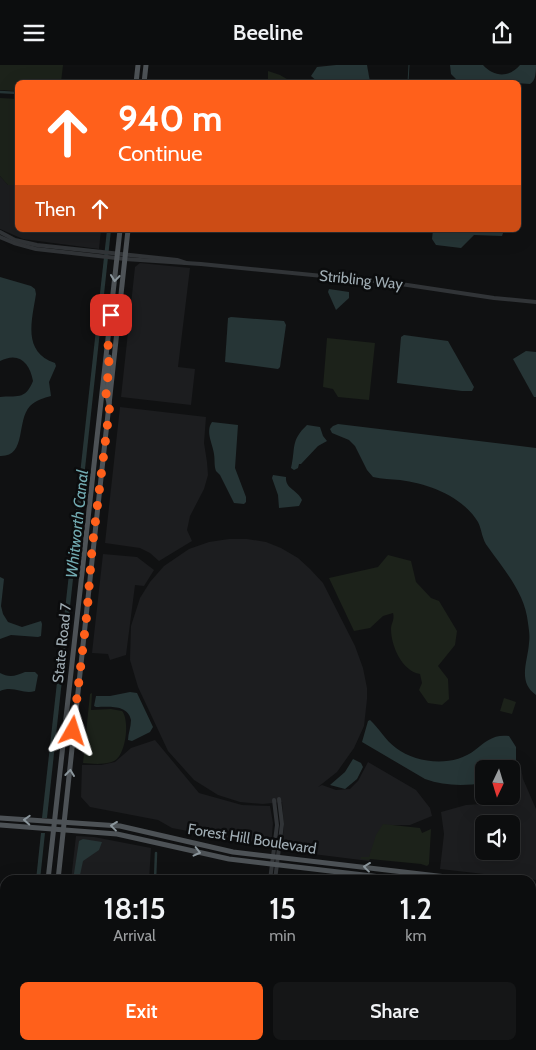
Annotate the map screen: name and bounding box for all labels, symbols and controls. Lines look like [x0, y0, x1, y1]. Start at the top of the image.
icon: menu [20, 19, 48, 47]
text: Beeline [233, 19, 303, 46]
icon: share [488, 19, 516, 47]
text: 940 m [118, 97, 222, 140]
icon: ahead [35, 100, 100, 165]
text: Continue [118, 140, 203, 167]
icon: ahead [86, 195, 114, 223]
text: Then [35, 198, 76, 221]
street label: Stribling Way [318, 267, 404, 293]
one-way arrow [110, 275, 121, 283]
pin [90, 294, 132, 336]
icon: arrive [97, 301, 125, 329]
water label: Whitworth Canal [62, 469, 92, 579]
street label: State Road 7 [49, 602, 75, 684]
position arrow [46, 704, 98, 756]
north arrow [475, 760, 520, 805]
map controls [475, 760, 520, 860]
one-way arrow [64, 769, 75, 777]
one-way arrow [23, 814, 31, 825]
button: sound [475, 815, 520, 860]
street label: Forest Hill Boulevard [186, 820, 318, 858]
one-way arrow [109, 821, 117, 832]
one-way arrow [192, 846, 201, 857]
one-way arrow [363, 862, 371, 873]
text: 18:15 [104, 890, 166, 927]
text: 15 [269, 890, 296, 927]
text: 1.2 [399, 890, 432, 927]
text: Arrival [113, 926, 156, 945]
text: min [269, 926, 296, 945]
text: km [405, 926, 427, 945]
button: Exit [20, 982, 263, 1040]
button: Share [273, 982, 516, 1040]

